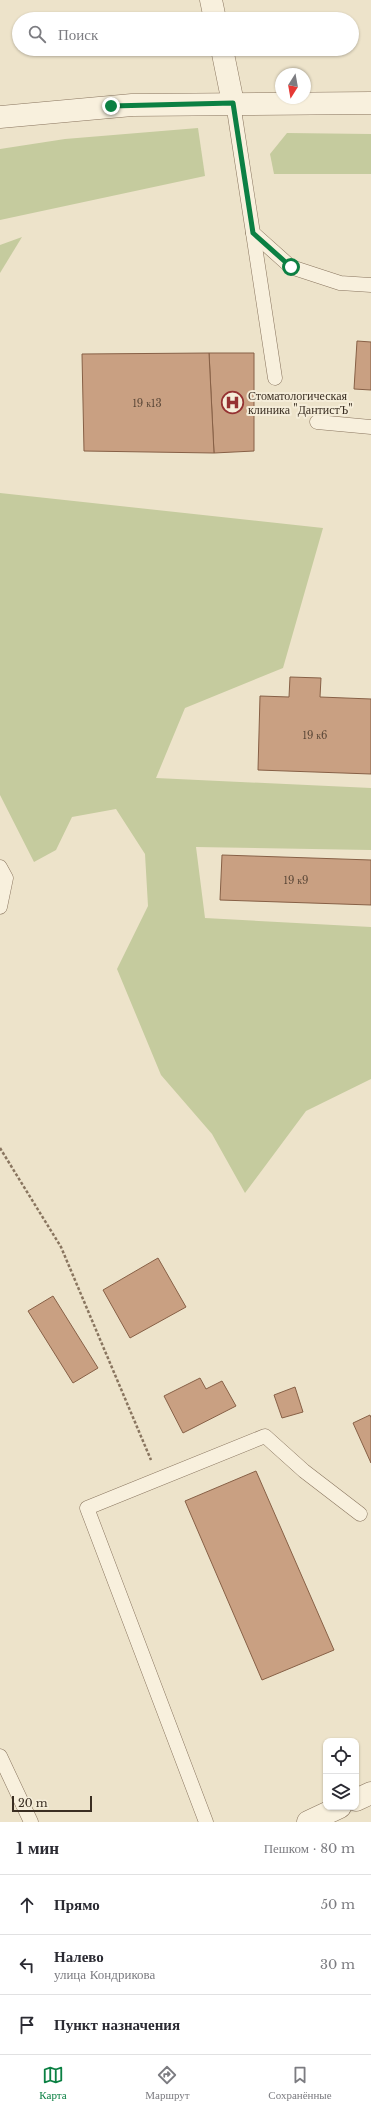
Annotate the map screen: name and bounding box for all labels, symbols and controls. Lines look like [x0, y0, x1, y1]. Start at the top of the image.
search box [12, 12, 359, 56]
icon: search [26, 23, 48, 45]
text: Поиск [58, 25, 98, 44]
north arrow [275, 68, 311, 104]
route end [102, 97, 120, 115]
route start [282, 258, 300, 276]
place label: Стоматологическая клиника "ДантистЪ" [248, 388, 353, 417]
hospital icon: Стоматологическая клиника "ДантистЪ" [220, 389, 246, 415]
house number: 19 к13 [132, 397, 162, 410]
house number: 19 к6 [302, 729, 328, 742]
house number: 19 к9 [283, 874, 309, 887]
map controls [323, 1738, 359, 1810]
button: locate [323, 1738, 359, 1774]
button: layers [323, 1774, 359, 1810]
scale bar [12, 1794, 92, 1813]
text: 20 m [18, 1796, 48, 1810]
text: 1 мин [16, 1838, 59, 1859]
text: Пешком · 80 m [264, 1840, 355, 1857]
icon: ahead [16, 1894, 38, 1916]
text: Прямо [54, 1895, 100, 1914]
text: 50 m [321, 1896, 355, 1913]
text: Налево [54, 1947, 104, 1966]
icon: left [16, 1954, 38, 1976]
text: 30 m [320, 1956, 355, 1973]
text: улица Кондрикова [54, 1966, 155, 1983]
icon: arrive [16, 2014, 38, 2036]
text: Пункт назначения [54, 2015, 180, 2034]
tab: Карта [39, 2064, 67, 2102]
tab: Маршрут [145, 2064, 190, 2102]
tab: Сохранённые [268, 2064, 332, 2102]

